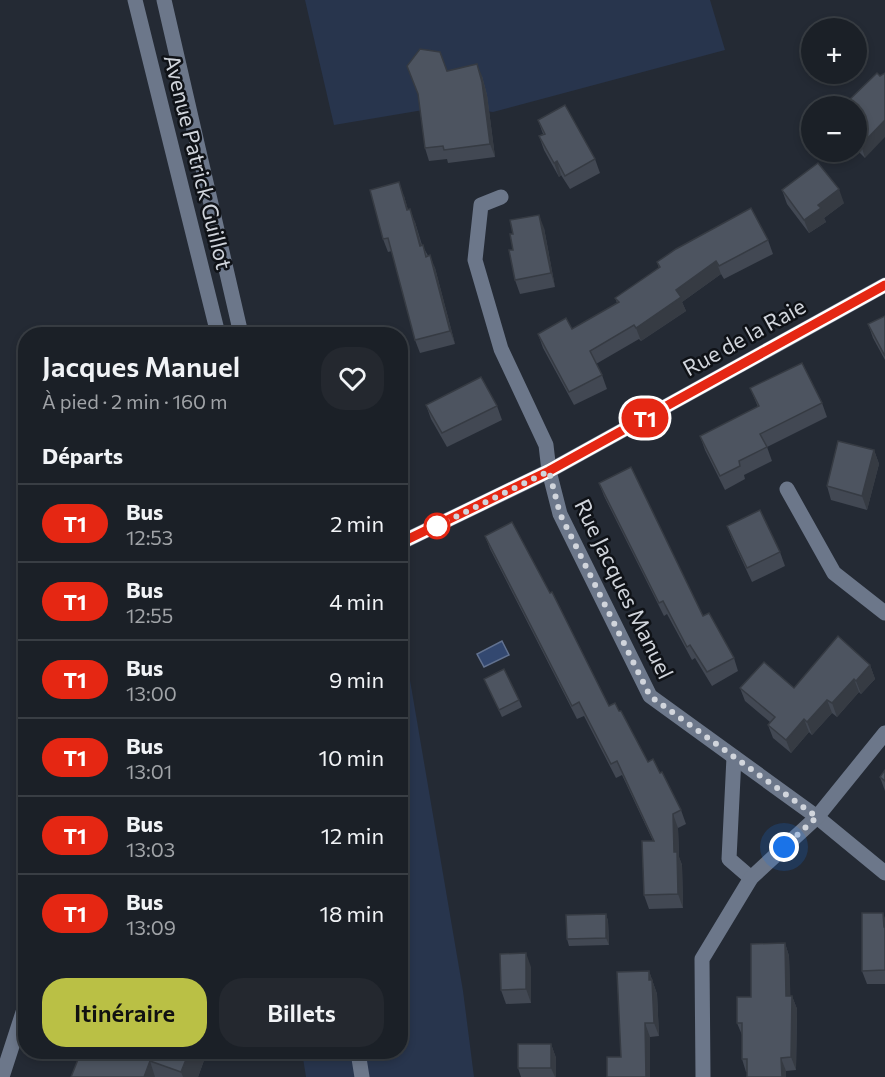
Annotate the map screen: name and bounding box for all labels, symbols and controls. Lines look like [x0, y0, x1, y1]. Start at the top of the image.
map controls [801, 18, 867, 162]
button: + [801, 18, 867, 84]
street label: Avenue Patrick Guillot [159, 52, 238, 272]
button: − [801, 96, 867, 162]
street label: Rue de la Raie [678, 292, 810, 381]
button: heart [321, 347, 384, 410]
text: Jacques Manuel [42, 349, 240, 383]
text: À pied · 2 min · 160 m [42, 389, 227, 413]
line badge: T1 [618, 398, 672, 438]
text: T1 [633, 406, 657, 431]
text: Départs [42, 442, 123, 469]
street label: Rue Jacques Manuel [569, 494, 680, 683]
text: Bus [126, 498, 163, 525]
text: 2 min [330, 510, 384, 537]
text: T1 [63, 511, 87, 536]
unlabelled marker [424, 513, 450, 539]
text: 12:53 [126, 525, 173, 549]
text: Bus [126, 576, 163, 603]
text: 4 min [329, 588, 384, 615]
text: T1 [63, 589, 87, 614]
text: 12:55 [126, 603, 173, 627]
text: Bus [126, 654, 163, 681]
text: 9 min [329, 666, 384, 693]
text: T1 [63, 667, 87, 692]
text: 13:00 [126, 681, 177, 705]
text: Bus [126, 732, 163, 759]
text: 10 min [319, 744, 384, 771]
text: T1 [63, 745, 87, 770]
text: 13:01 [126, 759, 172, 783]
text: Bus [126, 810, 163, 837]
text: 12 min [321, 822, 384, 849]
text: T1 [63, 823, 87, 848]
your location [769, 832, 799, 862]
text: 13:03 [126, 837, 175, 861]
text: Bus [126, 888, 163, 915]
text: 18 min [320, 900, 384, 927]
text: T1 [63, 901, 87, 926]
text: 13:09 [126, 915, 176, 939]
button: Itinéraire [42, 978, 207, 1047]
button: Billets [219, 978, 384, 1047]

